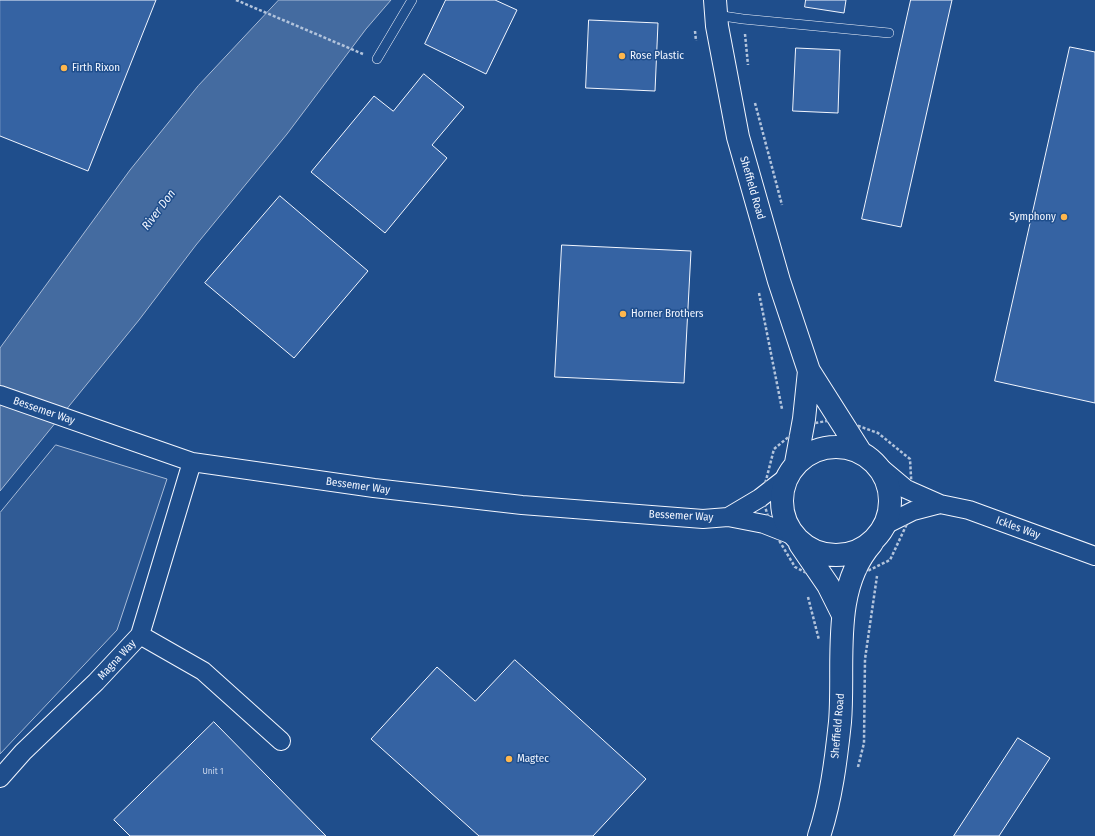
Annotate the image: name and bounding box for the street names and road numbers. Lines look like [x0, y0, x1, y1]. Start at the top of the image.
street label: Sheffield Road [737, 155, 767, 221]
street label: Bessemer Way [11, 394, 77, 428]
street label: Bessemer Way [325, 475, 391, 497]
street label: Bessemer Way [648, 508, 714, 524]
street label: Ickles Way [994, 514, 1042, 542]
street label: Magna Way [95, 637, 139, 683]
street label: Sheffield Road [829, 693, 847, 759]

